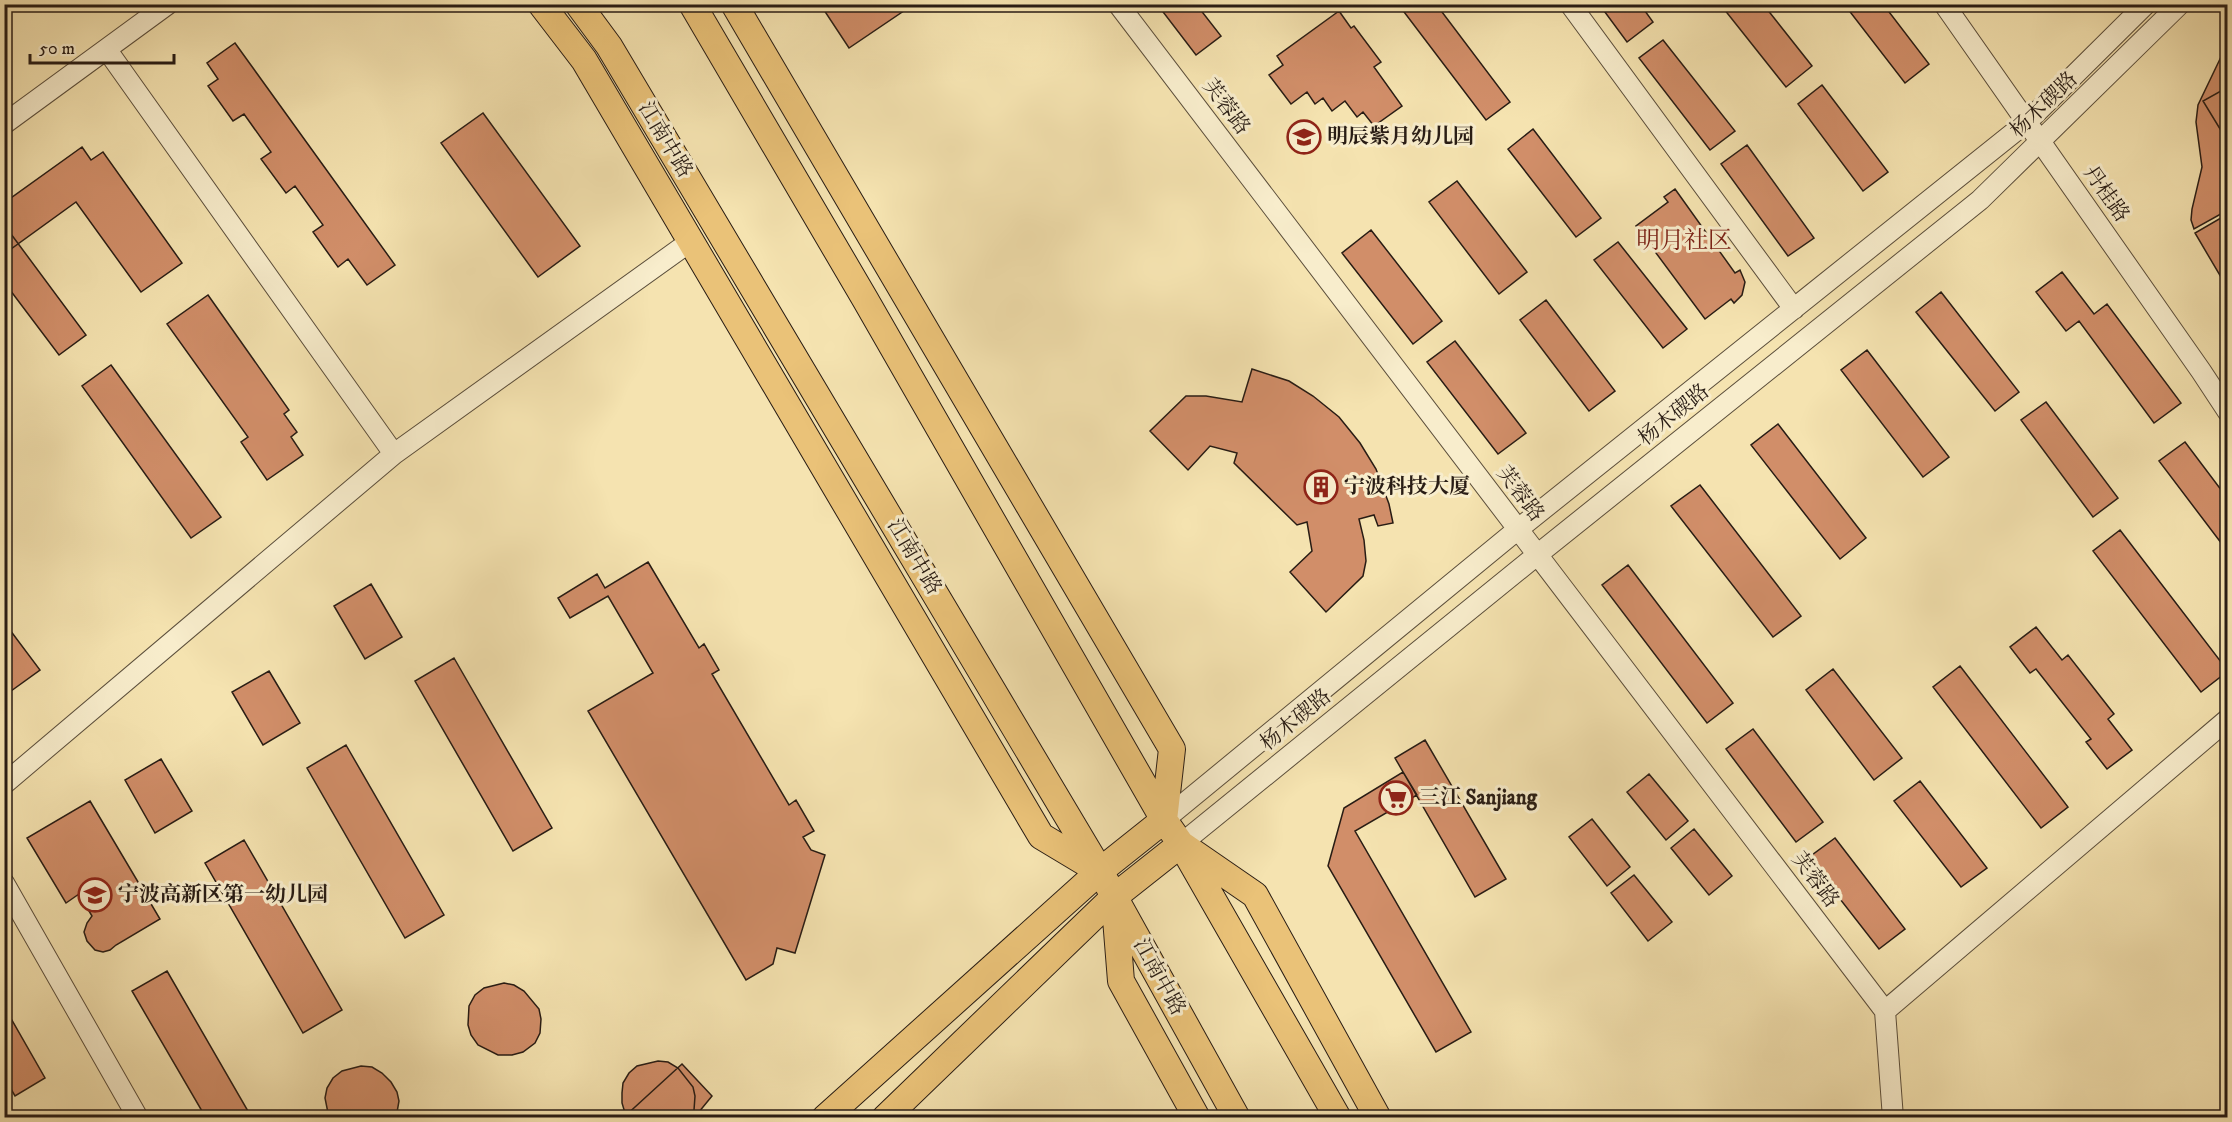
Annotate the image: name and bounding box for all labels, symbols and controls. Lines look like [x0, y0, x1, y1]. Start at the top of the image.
scale bar [30, 27, 174, 65]
text: 50 m [39, 38, 75, 60]
street label: 杨木碶路 [2005, 66, 2083, 144]
street label: 芙蓉路 [1197, 74, 1255, 140]
street label: 江南中路 [632, 97, 698, 183]
school or university icon: 明辰紫月幼儿园 [1286, 119, 1322, 155]
place label: 明辰紫月幼儿园 [1327, 124, 1474, 150]
street label: 丹桂路 [2077, 161, 2135, 227]
district label: 明月社区 [1636, 226, 1732, 256]
street label: 杨木碶路 [1633, 378, 1715, 452]
street label: 芙蓉路 [1491, 461, 1549, 527]
building icon: 宁波科技大厦 [1303, 469, 1339, 505]
place label: 宁波科技大厦 [1344, 474, 1470, 500]
street label: 江南中路 [881, 514, 947, 600]
street label: 杨木碶路 [1255, 683, 1337, 757]
supermarket icon: 三江 Sanjiang [1378, 780, 1414, 816]
place label: 三江 Sanjiang [1419, 785, 1538, 812]
street label: 芙蓉路 [1786, 847, 1844, 913]
school or university icon: 宁波高新区第一幼儿园 [77, 877, 113, 913]
place label: 宁波高新区第一幼儿园 [118, 882, 328, 908]
street label: 江南中路 [1127, 934, 1191, 1020]

